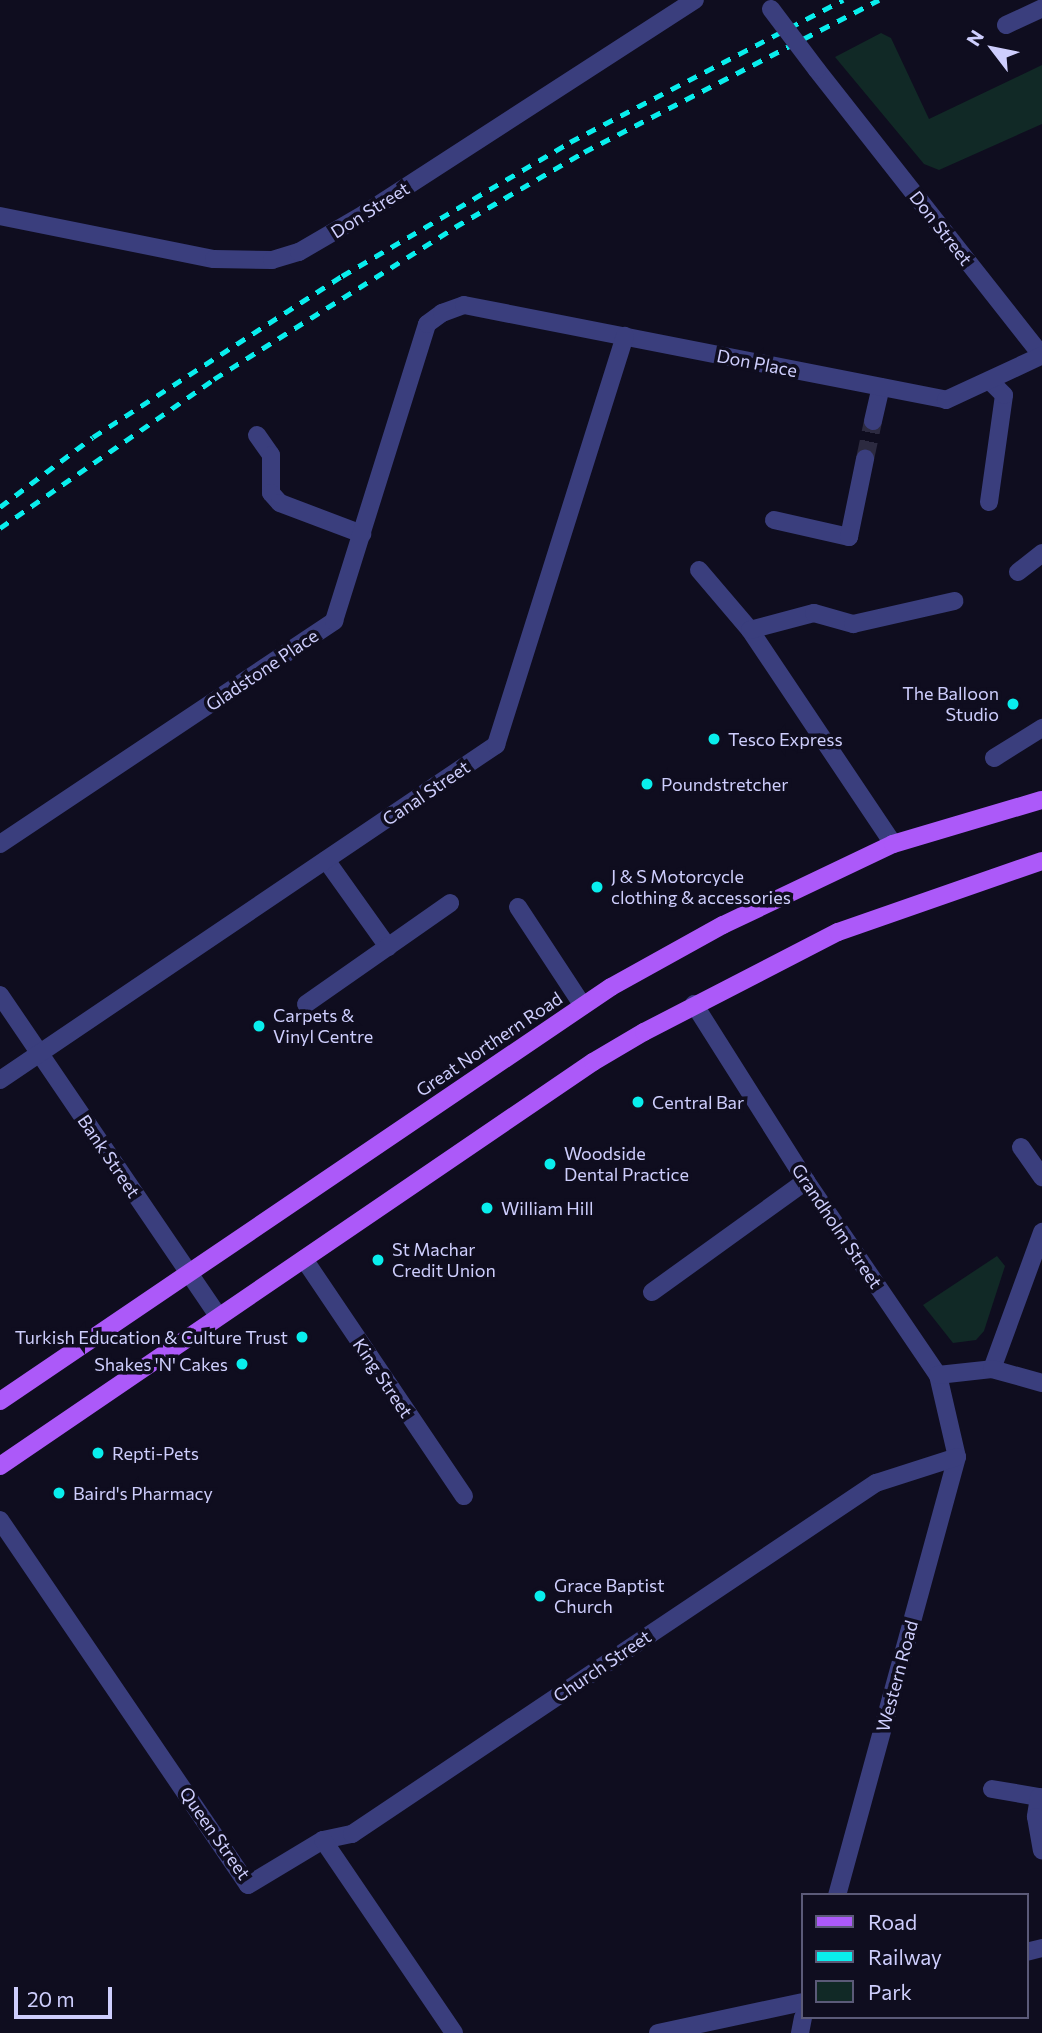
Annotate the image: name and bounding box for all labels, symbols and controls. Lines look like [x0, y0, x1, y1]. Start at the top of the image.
north arrow [958, 14, 1028, 84]
text: N [961, 25, 988, 50]
street label: Don Street [327, 177, 413, 243]
street label: Don Street [905, 186, 977, 270]
street label: Don Place [715, 345, 799, 381]
street label: Gladstone Place [202, 625, 322, 715]
place label: The Balloon Studio [902, 683, 999, 726]
marker: The Balloon Studio [1005, 696, 1021, 712]
place label: Tesco Express [728, 728, 843, 750]
marker: Tesco Express [706, 731, 722, 747]
street label: Canal Street [378, 756, 474, 830]
place label: Poundstretcher [661, 773, 788, 795]
marker: Poundstretcher [639, 776, 655, 792]
place label: J & S Motorcycle clothing & accessories [611, 866, 791, 908]
marker: J & S Motorcycle clothing & accessories [589, 879, 605, 895]
street label: Great Northern Road [412, 987, 566, 1101]
place label: Carpets & Vinyl Centre [273, 1005, 373, 1048]
marker: Carpets & Vinyl Centre [251, 1018, 267, 1034]
place label: Central Bar [652, 1091, 744, 1113]
marker: Central Bar [630, 1094, 646, 1110]
street label: Bank Street [73, 1110, 145, 1202]
place label: Woodside Dental Practice [564, 1143, 689, 1186]
marker: Woodside Dental Practice [542, 1156, 558, 1172]
street label: Grandholm Street [787, 1159, 887, 1293]
place label: William Hill [501, 1197, 594, 1219]
marker: William Hill [479, 1200, 495, 1216]
place label: St Machar Credit Union [392, 1239, 496, 1282]
marker: St Machar Credit Union [370, 1252, 386, 1268]
place label: Turkish Education & Culture Trust [15, 1326, 288, 1348]
marker: Turkish Education & Culture Trust [294, 1329, 310, 1345]
street label: King Street [349, 1334, 417, 1422]
place label: Shakes 'N' Cakes [94, 1353, 228, 1375]
marker: Shakes 'N' Cakes [234, 1356, 250, 1372]
place label: Repti-Pets [112, 1442, 199, 1464]
marker: Repti-Pets [90, 1445, 106, 1461]
place label: Baird's Pharmacy [73, 1482, 213, 1504]
marker: Baird's Pharmacy [51, 1485, 67, 1501]
place label: Grace Baptist Church [554, 1575, 665, 1618]
marker: Grace Baptist Church [532, 1588, 548, 1604]
street label: Western Road [872, 1618, 922, 1734]
street label: Church Street [549, 1625, 655, 1707]
street label: Queen Street [175, 1782, 255, 1884]
legend [800, 1893, 1028, 2019]
text: Road [868, 1909, 917, 1934]
text: Railway [868, 1944, 942, 1969]
scale bar [18, 1974, 116, 2018]
text: Park [868, 1979, 912, 2004]
text: 20 m [27, 1986, 75, 2011]

